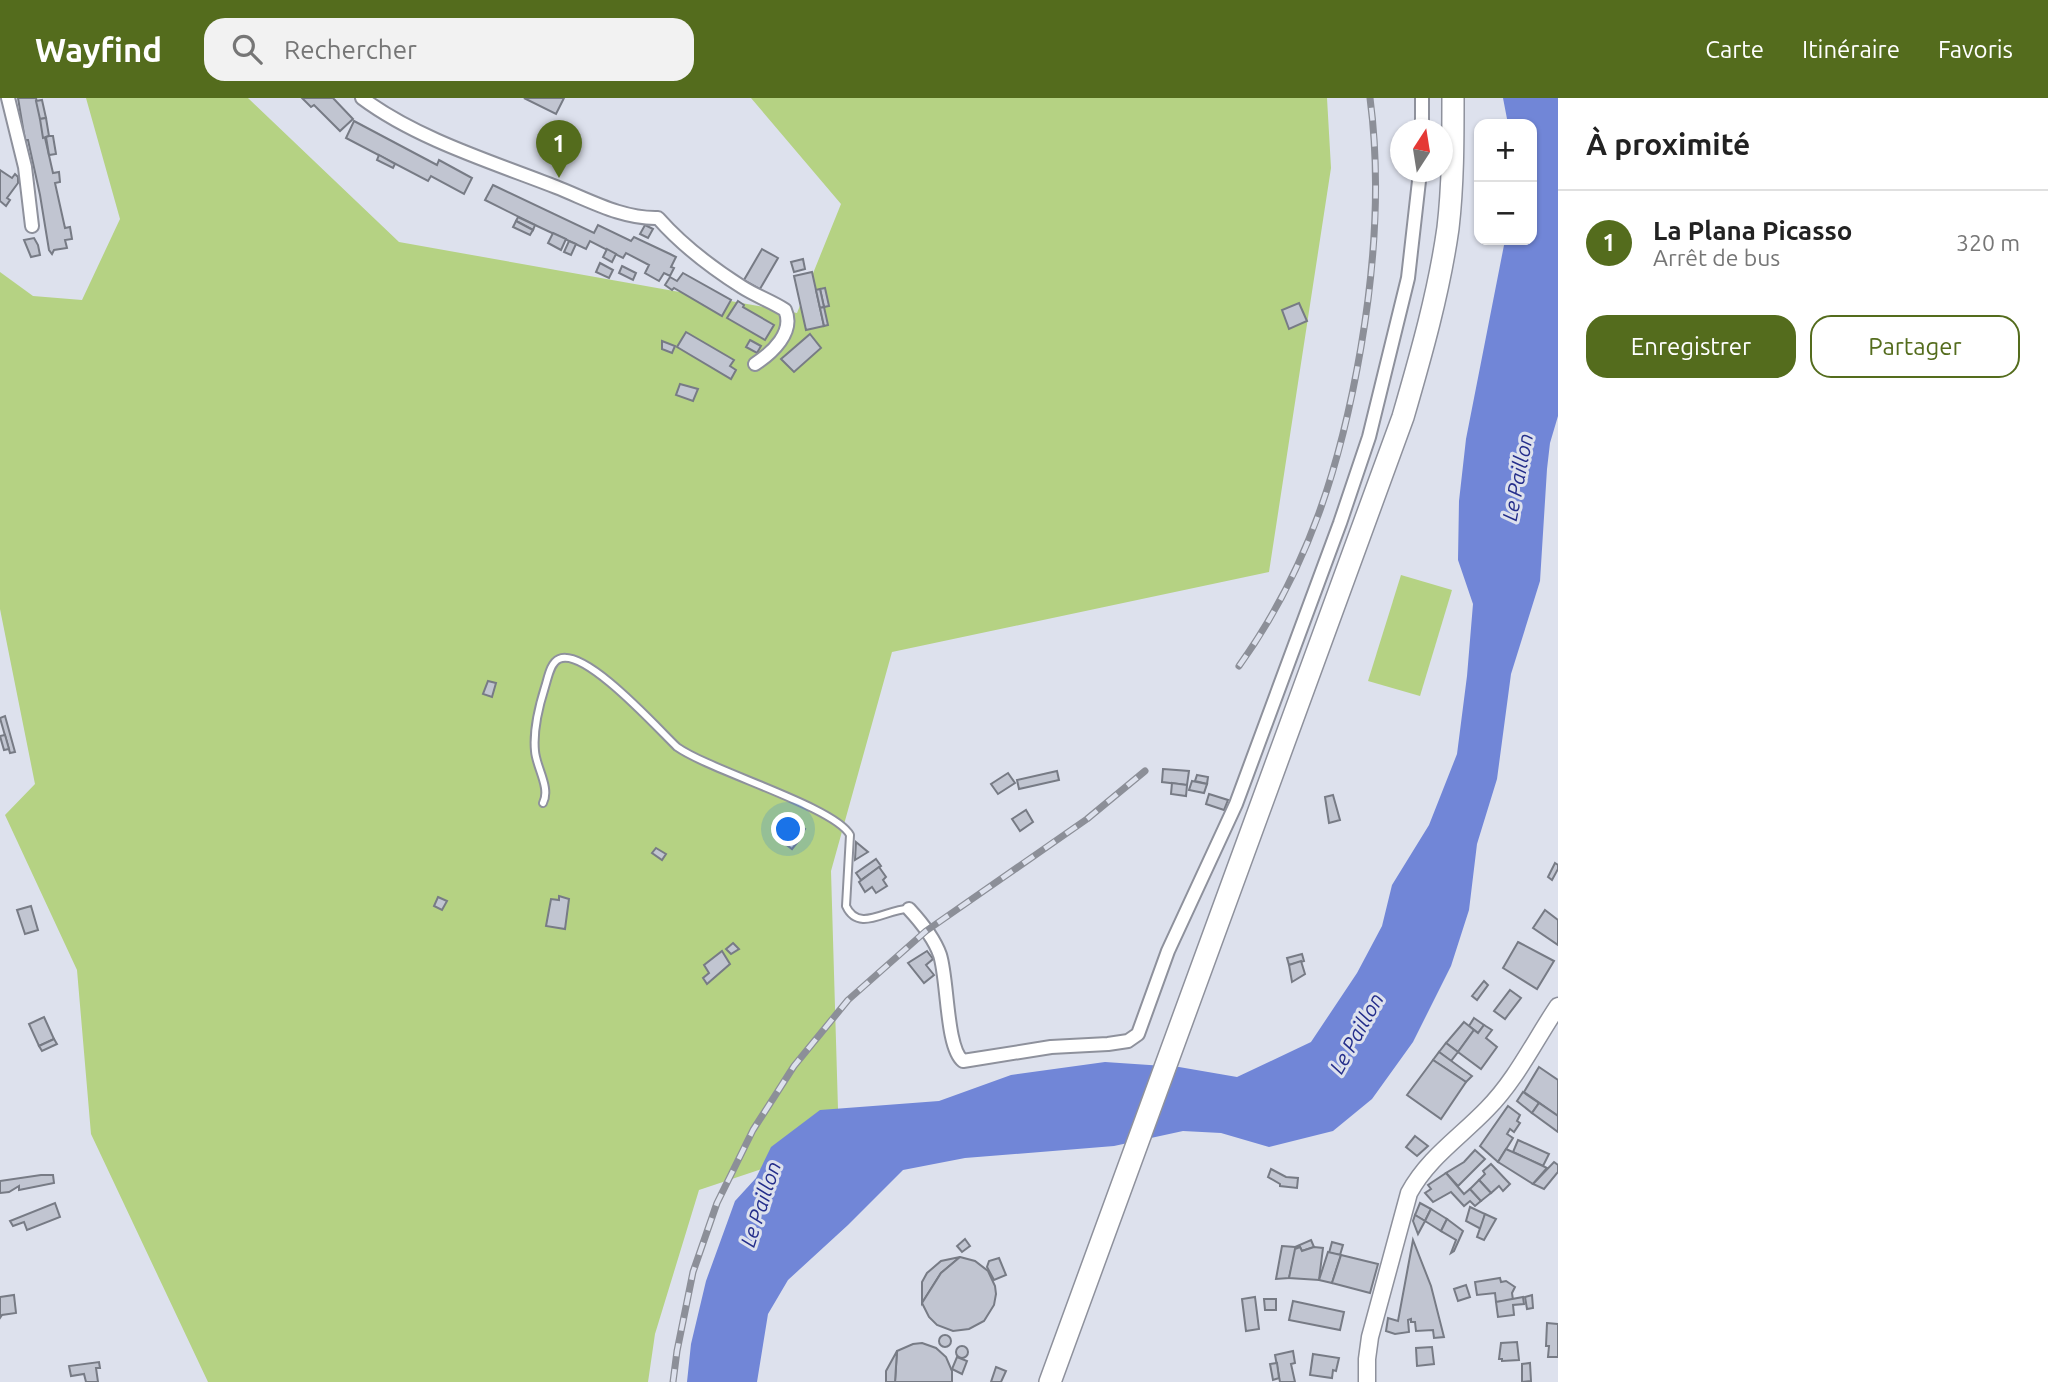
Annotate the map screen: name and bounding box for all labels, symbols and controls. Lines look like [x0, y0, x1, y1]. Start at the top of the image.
search box [204, 18, 694, 81]
icon: search [228, 30, 266, 68]
text: Wayfind [35, 31, 162, 68]
text: Rechercher [284, 35, 417, 64]
text: Carte [1705, 36, 1764, 63]
text: Itinéraire [1802, 36, 1900, 63]
text: Favoris [1938, 36, 2013, 63]
north arrow [1390, 119, 1453, 182]
map controls [1474, 119, 1537, 245]
button: + [1474, 119, 1537, 182]
pin: 1 [536, 120, 582, 178]
text: À proximité [1586, 127, 1750, 161]
button: − [1474, 182, 1537, 245]
text: La Plana Picasso [1653, 216, 1852, 245]
text: 1 [1603, 230, 1615, 255]
text: 320 m [1956, 230, 2020, 255]
text: Arrêt de bus [1653, 245, 1780, 270]
button: Enregistrer [1586, 315, 1796, 378]
button: Partager [1810, 315, 2020, 378]
water label: Le Paillon [1497, 431, 1537, 523]
your location [771, 812, 805, 846]
water label: Le Paillon [1324, 988, 1388, 1078]
water label: Le Paillon [735, 1158, 785, 1250]

